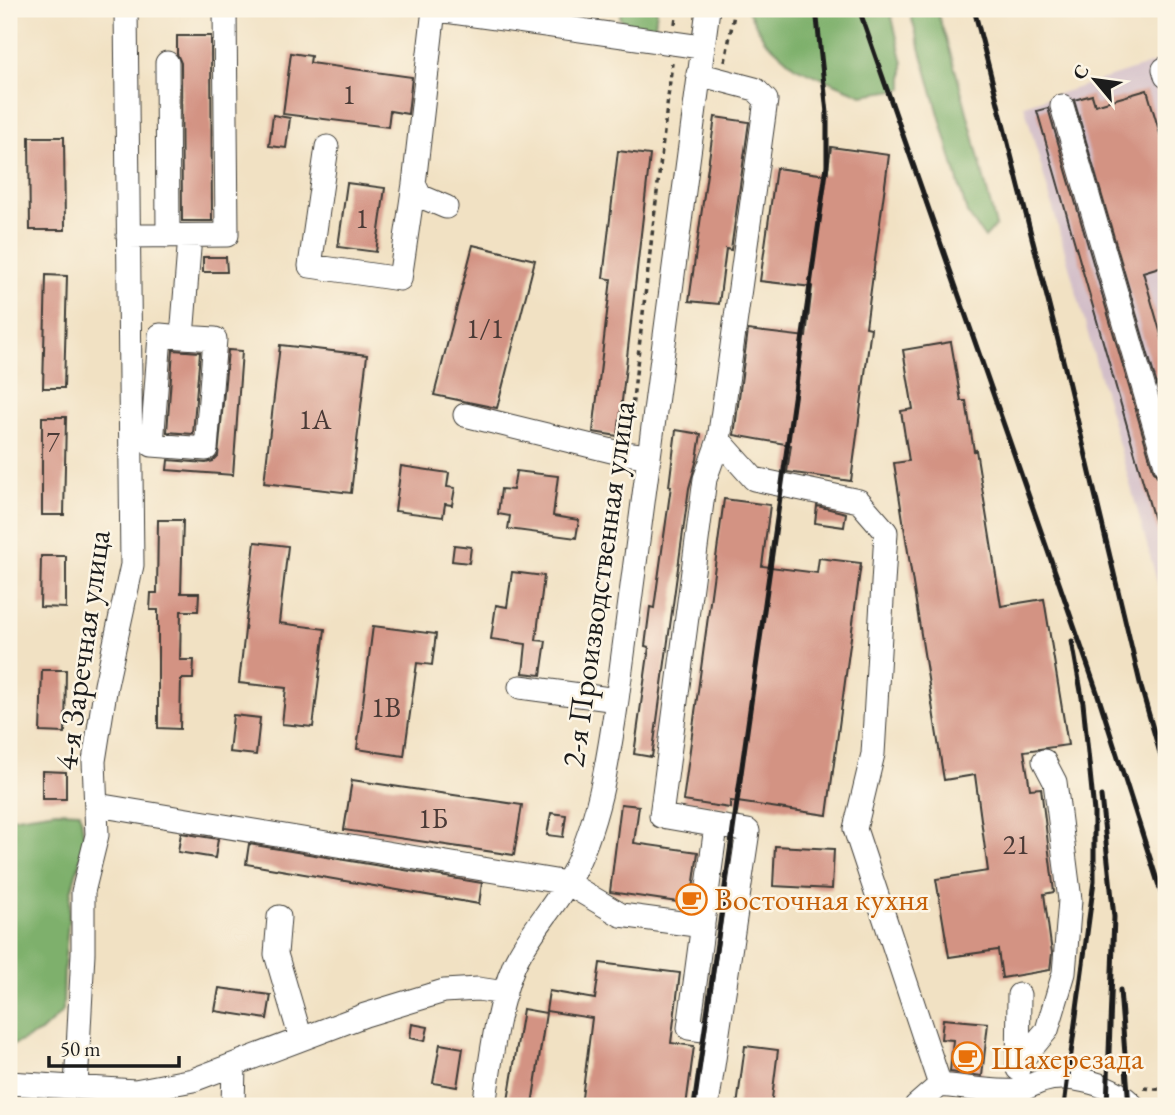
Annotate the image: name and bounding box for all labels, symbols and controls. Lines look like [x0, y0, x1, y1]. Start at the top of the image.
north arrow [1060, 46, 1130, 116]
text: С [1066, 60, 1095, 84]
house number: 1 [342, 76, 356, 112]
house number: 1 [355, 200, 369, 236]
house number: 1/1 [466, 310, 504, 346]
street label: 2-я Производственная улица [551, 398, 645, 770]
house number: 1А [299, 401, 332, 437]
house number: 7 [46, 423, 60, 459]
street label: 4-я Заречная улица [44, 527, 120, 773]
house number: 1В [371, 689, 401, 725]
house number: 1Б [418, 800, 448, 836]
house number: 21 [1003, 826, 1029, 862]
place label: Восточная кухня [714, 878, 929, 920]
cafe icon: Восточная кухня [674, 882, 708, 916]
scale bar [49, 1024, 178, 1068]
text: 50 m [60, 1035, 101, 1062]
place label: Шахерезада [991, 1037, 1144, 1079]
cafe icon: Шахерезада [951, 1041, 985, 1075]

